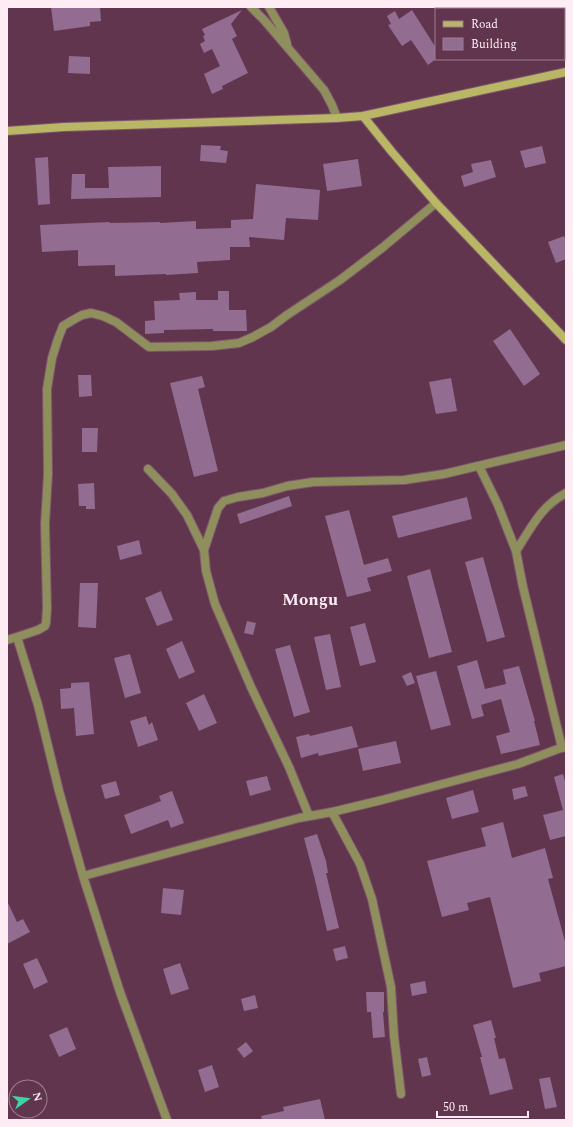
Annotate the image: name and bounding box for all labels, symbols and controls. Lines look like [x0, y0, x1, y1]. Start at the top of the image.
legend [435, 8, 565, 60]
text: Road [471, 15, 498, 34]
text: Building [471, 35, 517, 54]
district label: Mongu [282, 587, 338, 613]
north arrow [8, 1079, 48, 1119]
text: N [28, 1090, 47, 1103]
scale bar [437, 1093, 528, 1119]
text: 50 m [443, 1098, 468, 1117]

